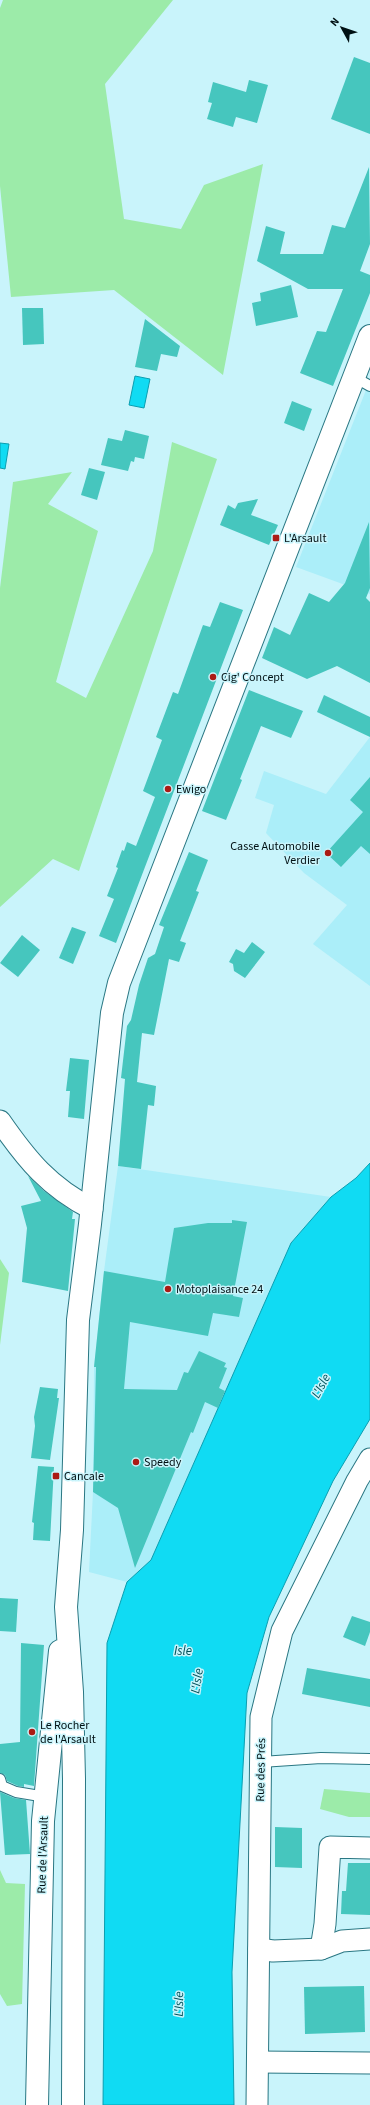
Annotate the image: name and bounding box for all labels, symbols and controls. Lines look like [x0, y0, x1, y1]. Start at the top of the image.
north arrow [322, 8, 362, 48]
text: N [327, 14, 343, 30]
place label: L'Arsault [284, 530, 326, 547]
marker: L'Arsault [271, 533, 281, 543]
place label: Cig' Concept [221, 669, 284, 686]
marker: Cig' Concept [208, 672, 218, 682]
place label: Ewigo [176, 781, 206, 798]
marker: Ewigo [163, 784, 173, 794]
place label: Casse Automobile Verdier [230, 838, 321, 869]
marker: Casse Automobile Verdier [323, 848, 333, 858]
place label: Motoplaisance 24 [176, 1281, 263, 1298]
marker: Motoplaisance 24 [163, 1284, 173, 1294]
water label: L'Isle [307, 1371, 335, 1401]
place label: Speedy [144, 1454, 182, 1471]
marker: Speedy [131, 1457, 141, 1467]
place label: Cancale [64, 1468, 104, 1485]
marker: Cancale [51, 1471, 61, 1481]
water label: Isle [174, 1642, 192, 1660]
water label: L'Isle [186, 1667, 208, 1695]
place label: Le Rocher de l'Arsault [40, 1717, 96, 1748]
marker: Le Rocher de l'Arsault [27, 1727, 37, 1737]
street label: Rue des Prés [252, 1738, 270, 1802]
street label: Rue de l'Arsault [33, 1816, 53, 1894]
water label: L'Isle [170, 1991, 188, 2017]

